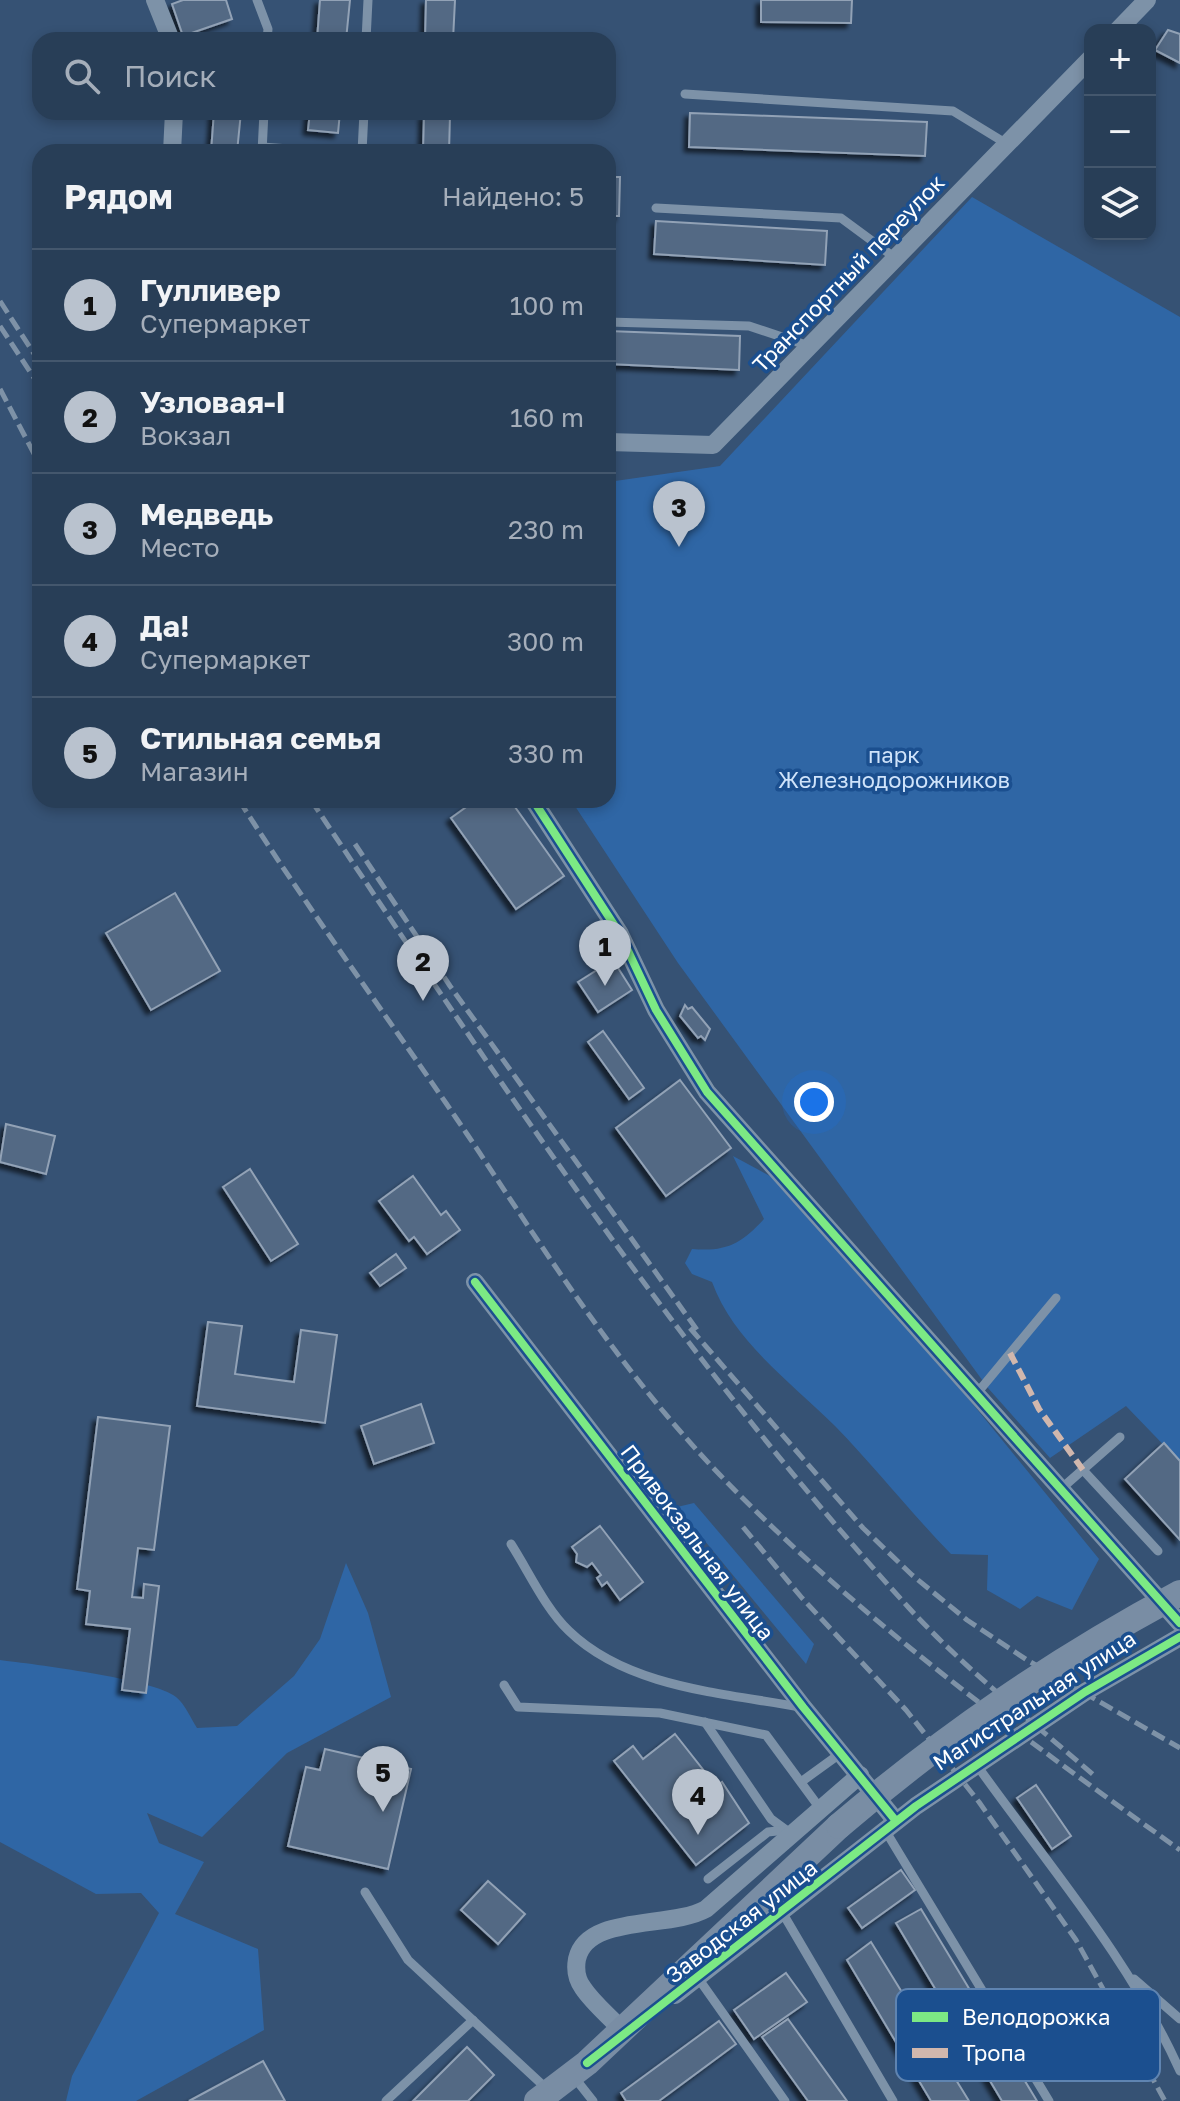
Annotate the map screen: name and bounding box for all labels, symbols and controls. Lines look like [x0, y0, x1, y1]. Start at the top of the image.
map controls [1084, 24, 1156, 240]
button: + [1084, 24, 1156, 96]
search box [32, 32, 616, 120]
icon: search [60, 54, 104, 98]
text: Поиск [124, 58, 216, 94]
button: − [1084, 96, 1156, 168]
street label: Транспортный переулок [746, 168, 950, 377]
button: layers [1084, 168, 1156, 240]
text: Рядом [64, 176, 173, 216]
text: Найдено: 5 [442, 181, 584, 212]
text: Гулливер [140, 272, 281, 308]
text: 1 [83, 290, 97, 321]
text: 100 m [510, 290, 584, 321]
text: Супермаркет [140, 308, 310, 339]
text: Узловая-I [140, 384, 286, 420]
text: 2 [82, 402, 98, 433]
text: 160 m [510, 402, 584, 433]
text: Вокзал [140, 420, 231, 451]
pin: 3 [653, 481, 705, 547]
text: Медведь [140, 496, 273, 532]
text: 3 [82, 514, 98, 545]
text: 230 m [508, 514, 584, 545]
text: Место [140, 532, 220, 563]
text: Да! [140, 608, 190, 644]
text: 4 [82, 626, 98, 657]
text: 300 m [507, 626, 584, 657]
text: Супермаркет [140, 644, 310, 675]
text: Стильная семья [140, 720, 381, 756]
text: 5 [82, 738, 98, 769]
text: 330 m [508, 738, 584, 769]
park label: парк Железнодорожников [778, 741, 1010, 793]
text: Магазин [140, 756, 249, 787]
pin: 1 [579, 920, 631, 986]
pin: 2 [397, 935, 449, 1001]
your location [794, 1082, 834, 1122]
street label: Привокзальная улица [616, 1439, 780, 1645]
street label: Магистральная улица [928, 1624, 1140, 1776]
pin: 5 [357, 1746, 409, 1812]
pin: 4 [672, 1769, 724, 1835]
street label: Заводская улица [660, 1854, 822, 1988]
legend [896, 1989, 1160, 2081]
text: Велодорожка [962, 2003, 1110, 2030]
text: Тропа [962, 2039, 1026, 2066]

